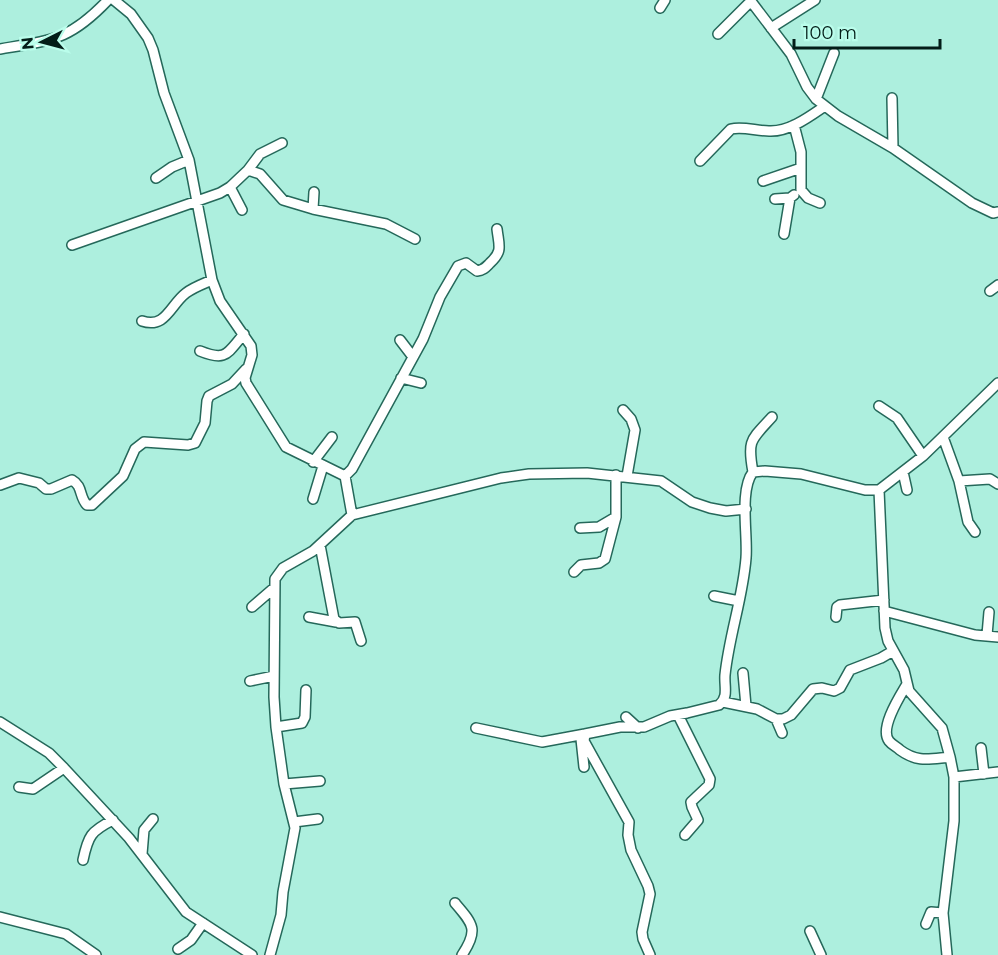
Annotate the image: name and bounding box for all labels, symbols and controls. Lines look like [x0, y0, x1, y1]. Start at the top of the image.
north arrow [12, 12, 72, 72]
scale bar [794, 12, 940, 50]
text: 100 m [803, 22, 857, 44]
text: N [17, 36, 38, 51]

